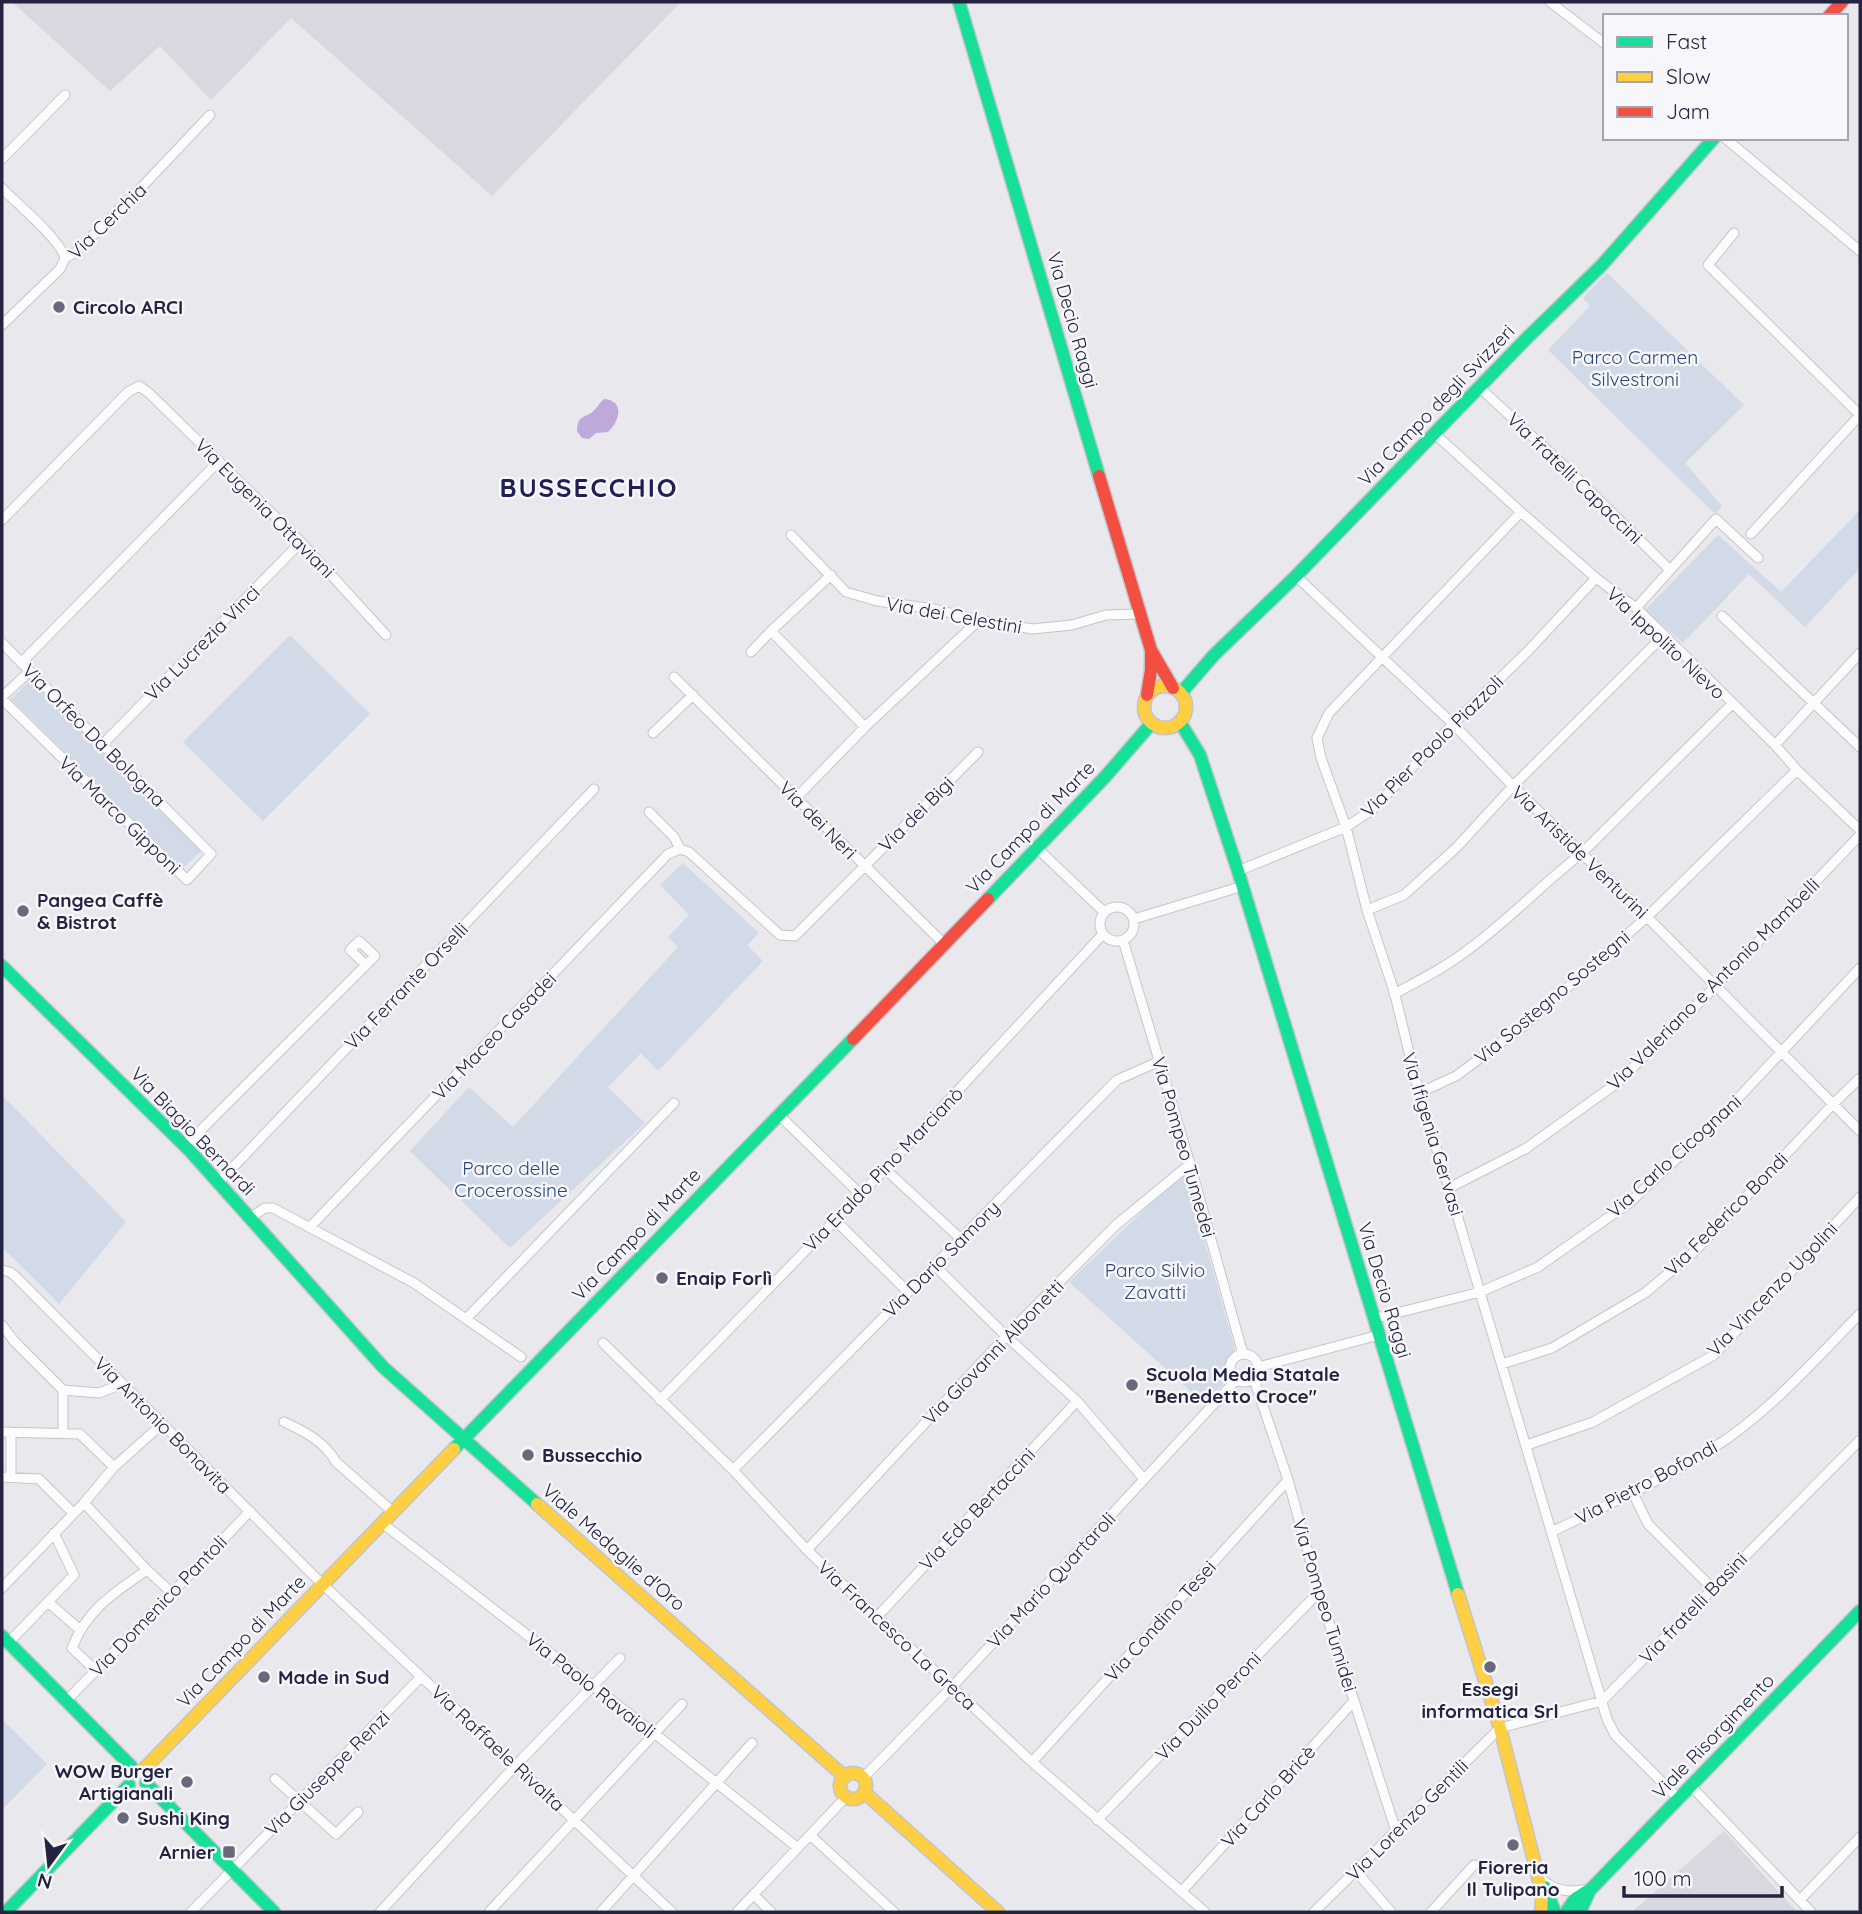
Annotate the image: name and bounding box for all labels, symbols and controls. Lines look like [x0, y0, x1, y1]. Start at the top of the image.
legend [1603, 14, 1848, 140]
text: Fast [1666, 28, 1707, 54]
text: Slow [1666, 63, 1711, 89]
text: Jam [1666, 98, 1710, 124]
street label: Via Cerchia [63, 178, 151, 264]
street label: Via Decio Raggi [1042, 249, 1104, 391]
place label: Circolo ARCI [73, 295, 183, 319]
marker: Circolo ARCI [51, 299, 67, 315]
street label: Via Campo degli Svizzeri [1353, 319, 1519, 491]
park label: Parco Carmen Silvestroni [1572, 345, 1698, 391]
street label: Via fratelli Capaccini [1502, 407, 1648, 549]
street label: Via Eugenia Ottaviani [190, 433, 340, 583]
district label: BUSSECCHIO [499, 471, 679, 504]
street label: Via Lucrezia Vinci [139, 580, 265, 706]
street label: Via Ippolito Nievo [1601, 582, 1731, 704]
street label: Via dei Celestini [884, 591, 1024, 639]
street label: Via Orfeo Da Bologna [17, 658, 171, 812]
street label: Via Pier Paolo Piazzoli [1356, 670, 1508, 822]
street label: Via Marco Gipponi [54, 750, 186, 880]
street label: Via Campo di Marte [961, 756, 1099, 898]
street label: Via dei Bigi [873, 771, 959, 857]
street label: Via dei Neri [774, 776, 862, 864]
street label: Via Aristide Venturini [1506, 780, 1654, 924]
street label: Via Valeriano e Antonio Mambelli [1602, 873, 1824, 1095]
place label: Pangea Caffè & Bistrot [37, 888, 164, 934]
marker: Pangea Caffè & Bistrot [15, 903, 31, 919]
street label: Via Ferrante Orselli [339, 917, 473, 1055]
street label: Via Sostegno Sostegni [1469, 925, 1635, 1069]
street label: Via Maceo Casadei [427, 967, 561, 1105]
street label: Via Ifigenia Gervasi [1397, 1049, 1469, 1219]
street label: Via Pompeo Tumedei [1147, 1054, 1221, 1240]
street label: Via Biagio Bernardi [126, 1062, 260, 1200]
street label: Via Eraldo Pino Marcianò [798, 1081, 968, 1257]
street label: Via Carlo Cicognani [1602, 1089, 1746, 1223]
street label: Via Federico Bondi [1659, 1147, 1793, 1281]
park label: Parco delle Crocerossine [454, 1156, 568, 1202]
street label: Via Campo di Marte [567, 1163, 705, 1305]
street label: Via Dario Samory [877, 1195, 1005, 1323]
street label: Via Vincenzo Ugolini [1701, 1217, 1843, 1361]
street label: Via Decio Raggi [1353, 1219, 1417, 1361]
park label: Parco Silvio Zavatti [1105, 1258, 1205, 1304]
place label: Enaip Forlì [676, 1266, 772, 1290]
marker: Enaip Forlì [654, 1270, 670, 1286]
street label: Via Giovanni Albonetti [917, 1274, 1069, 1430]
street label: Via Antonio Bonavita [89, 1351, 237, 1499]
place label: Scuola Media Statale "Benedetto Croce" [1146, 1362, 1340, 1408]
marker: Scuola Media Statale "Benedetto Croce" [1124, 1377, 1140, 1393]
street label: Via Pietro Bofondi [1571, 1434, 1721, 1530]
place label: Bussecchio [542, 1443, 643, 1467]
street label: Via Edo Bertaccini [914, 1443, 1040, 1575]
marker: Bussecchio [520, 1447, 536, 1463]
street label: Viale Medaglie d'Oro [537, 1478, 691, 1616]
street label: Via Mario Quartaroli [982, 1507, 1120, 1653]
street label: Via Pompeo Tumidei [1287, 1515, 1363, 1695]
street label: Via Domenico Pantoli [84, 1530, 232, 1682]
street label: Via fratelli Basini [1634, 1547, 1752, 1669]
street label: Via Francesco La Greca [813, 1555, 981, 1715]
street label: Via Condino Tesei [1099, 1555, 1221, 1687]
street label: Via Campo di Marte [172, 1570, 310, 1712]
street label: Via Paolo Ravaioli [521, 1627, 661, 1743]
street label: Via Duilio Peroni [1150, 1646, 1266, 1766]
marker: Essegi informatica Srl [1482, 1659, 1498, 1675]
place label: Made in Sud [278, 1665, 390, 1689]
street label: Viale Risorgimento [1647, 1668, 1779, 1804]
marker: Made in Sud [256, 1669, 272, 1685]
place label: Essegi informatica Srl [1421, 1677, 1559, 1723]
street label: Via Raffaele Rivalta [426, 1680, 570, 1816]
street label: Via Giuseppe Renzi [259, 1705, 395, 1841]
street label: Via Carlo Bricè [1216, 1740, 1320, 1852]
street label: Via Lorenzo Gentili [1341, 1754, 1473, 1886]
place label: WOW Burger Artigianali [55, 1759, 173, 1805]
marker: WOW Burger Artigianali [179, 1774, 195, 1790]
place label: Sushi King [137, 1806, 230, 1830]
marker: Sushi King [115, 1810, 131, 1826]
north arrow [14, 1830, 84, 1900]
marker: Fioreria Il Tulipano [1505, 1837, 1521, 1853]
place label: Arnier [159, 1840, 215, 1864]
marker: Arnier [221, 1844, 237, 1860]
scale bar [1624, 1854, 1782, 1898]
place label: Fioreria Il Tulipano [1466, 1855, 1560, 1901]
text: 100 m [1634, 1865, 1692, 1891]
text: N [35, 1868, 54, 1895]

